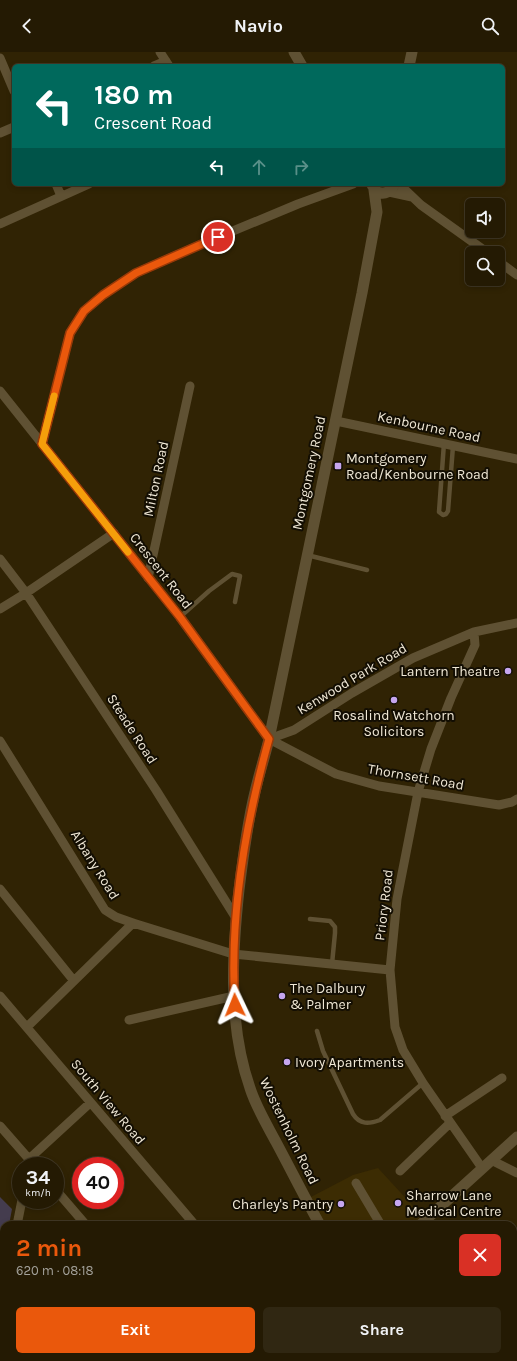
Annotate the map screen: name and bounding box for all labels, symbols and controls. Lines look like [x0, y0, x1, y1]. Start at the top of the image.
icon: back [16, 15, 38, 37]
text: Navio [234, 15, 283, 37]
icon: search [479, 15, 501, 37]
text: 180 m [94, 78, 173, 111]
icon: left [28, 80, 80, 132]
text: Crescent Road [94, 112, 212, 134]
icon: left [206, 156, 228, 178]
icon: ahead [248, 156, 270, 178]
icon: right [290, 156, 312, 178]
map controls [465, 198, 505, 286]
button: sound [465, 198, 505, 238]
pin [201, 220, 235, 254]
icon: arrive [207, 226, 229, 248]
button: search [465, 246, 505, 286]
street label: Kenbourne Road [376, 408, 482, 446]
street label: Montgomery Road [289, 414, 329, 532]
street label: Milton Road [140, 440, 172, 518]
place label: Montgomery Road/Kenbourne Road [346, 450, 489, 483]
marker: Montgomery Road/Kenbourne Road [333, 461, 343, 471]
street label: Crescent Road [126, 530, 196, 612]
street label: Kenwood Park Road [294, 639, 410, 719]
place label: Lantern Theatre [400, 663, 500, 680]
marker: Lantern Theatre [503, 666, 513, 676]
street label: Steade Road [103, 691, 161, 767]
marker: Rosalind Watchorn Solicitors [389, 695, 399, 705]
place label: Rosalind Watchorn Solicitors [333, 707, 455, 740]
street label: Thornsett Road [367, 760, 465, 794]
street label: Albany Road [67, 827, 123, 903]
street label: Priory Road [371, 868, 397, 942]
place label: The Dalbury & Palmer [290, 980, 366, 1013]
position arrow [214, 984, 256, 1026]
marker: The Dalbury & Palmer [277, 991, 287, 1001]
place label: Ivory Apartments [295, 1054, 404, 1071]
street label: South View Road [67, 1056, 149, 1148]
marker: Ivory Apartments [282, 1057, 292, 1067]
street label: Wostenholm Road [256, 1075, 322, 1187]
speed limit sign: 40 [72, 1157, 124, 1209]
text: 34 [26, 1166, 50, 1189]
text: km/h [25, 1187, 51, 1199]
place label: Sharrow Lane Medical Centre [406, 1187, 501, 1220]
place label: Charley's Pantry [232, 1196, 333, 1213]
marker: Sharrow Lane Medical Centre [393, 1198, 403, 1208]
marker: Charley's Pantry [336, 1199, 346, 1209]
text: 2 min [16, 1234, 82, 1262]
button: close [459, 1234, 501, 1276]
text: 620 m · 08:18 [16, 1263, 93, 1278]
button: Exit [16, 1307, 255, 1353]
button: Share [263, 1307, 501, 1353]

